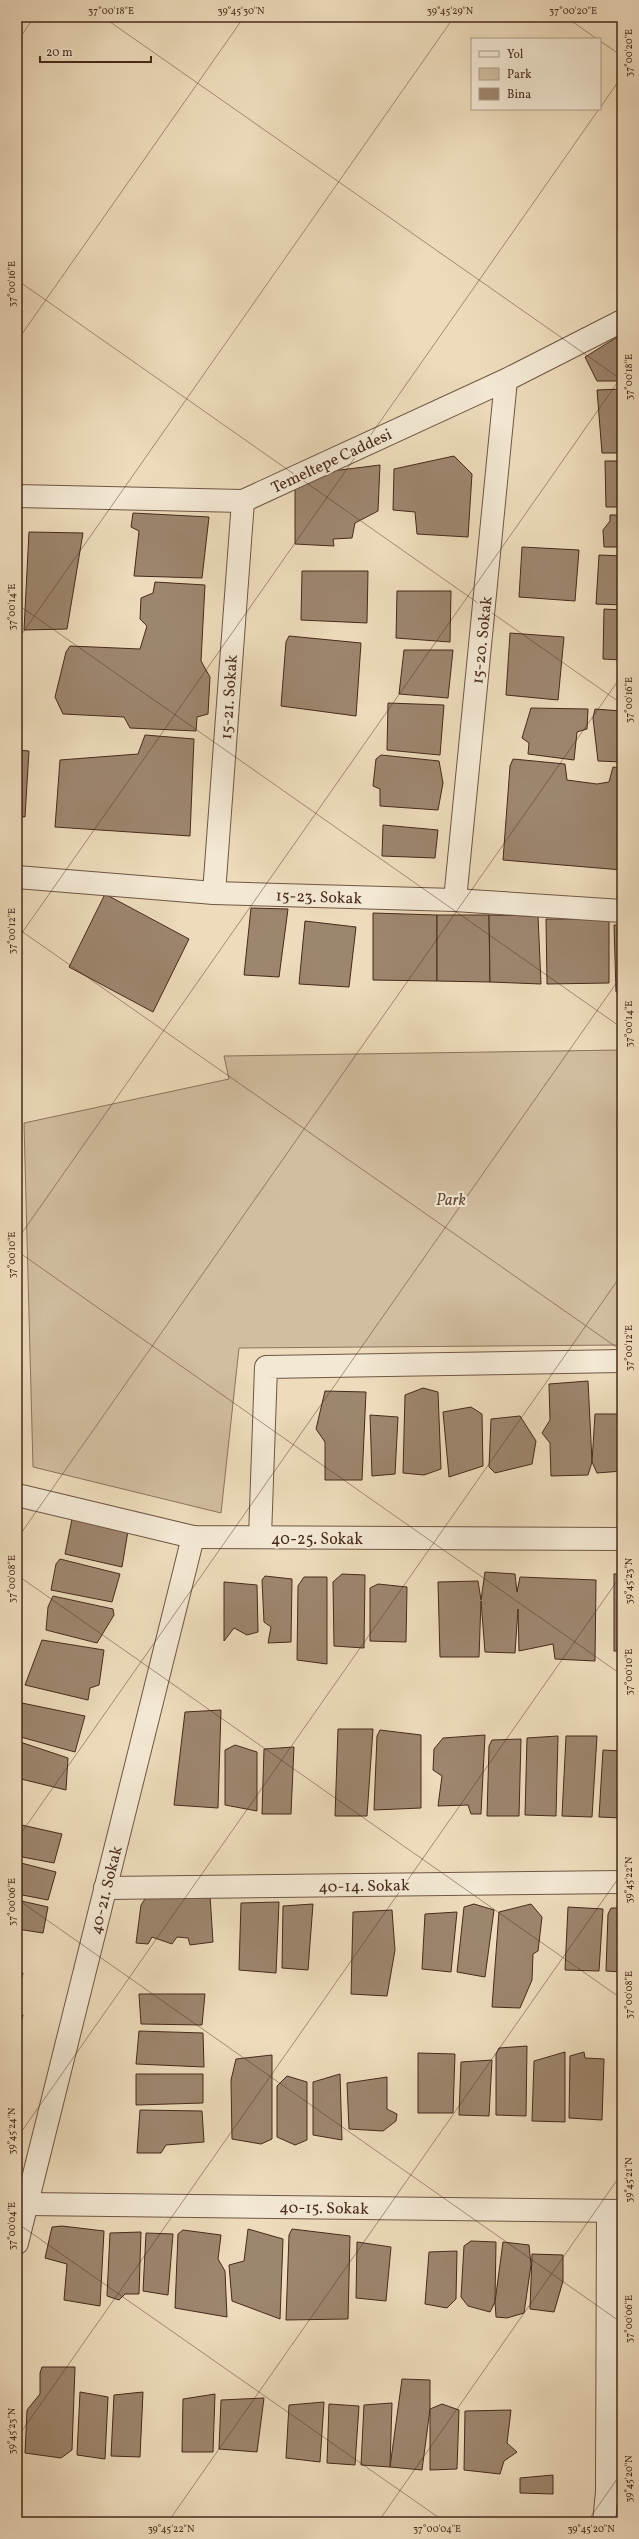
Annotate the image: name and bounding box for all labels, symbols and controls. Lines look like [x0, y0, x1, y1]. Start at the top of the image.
text: 37°00'18"E [88, 4, 134, 18]
text: 39°45'30"N [218, 4, 265, 18]
text: 39°45'29"N [427, 4, 474, 18]
text: 37°00'20"E [549, 4, 597, 18]
text: 37°00'20"E [622, 29, 636, 77]
scale bar [40, 38, 151, 64]
legend [471, 38, 601, 110]
text: 20 m [46, 45, 73, 61]
text: Yol [507, 47, 524, 63]
text: Park [507, 67, 532, 83]
text: Bina [507, 87, 531, 103]
text: 37°00'16"E [5, 261, 19, 307]
text: 37°00'18"E [622, 354, 636, 400]
street label: Temeltepe Caddesi [268, 424, 396, 499]
text: 37°00'14"E [5, 584, 19, 630]
street label: 15-20. Sokak [467, 595, 499, 685]
street label: 15-21. Sokak [216, 654, 244, 740]
text: 37°00'16"E [622, 677, 636, 723]
street label: 15-23. Sokak [275, 885, 363, 911]
text: 37°00'12"E [5, 908, 19, 954]
text: 37°00'14"E [622, 1001, 636, 1047]
park label: Park [436, 1190, 467, 1212]
text: 37°00'10"E [5, 1232, 19, 1278]
text: 37°00'12"E [622, 1325, 636, 1371]
street label: 40-25. Sokak [271, 1529, 363, 1551]
text: 37°00'08"E [5, 1555, 19, 1603]
text: 39°45'23"N [622, 1557, 636, 1604]
text: 37°00'10"E [622, 1649, 636, 1695]
street label: 40-21. Sokak [85, 1844, 129, 1937]
text: 39°45'22"N [622, 1856, 636, 1903]
street label: 40-14. Sokak [318, 1875, 410, 1899]
text: 37°00'06"E [5, 1878, 19, 1926]
text: 37°00'08"E [622, 1971, 636, 2019]
text: 39°45'24"N [5, 2107, 19, 2154]
text: 39°45'21"N [622, 2157, 636, 2203]
street label: 40-15. Sokak [279, 2197, 369, 2221]
text: 37°00'04"E [5, 2202, 19, 2250]
text: 37°00'06"E [622, 2295, 636, 2343]
text: 39°45'23"N [5, 2407, 19, 2454]
text: 39°45'20"N [622, 2455, 636, 2503]
text: 39°45'22"N [148, 2522, 195, 2536]
text: 37°00'04"E [413, 2522, 461, 2536]
text: 39°45'20"N [567, 2522, 615, 2536]

